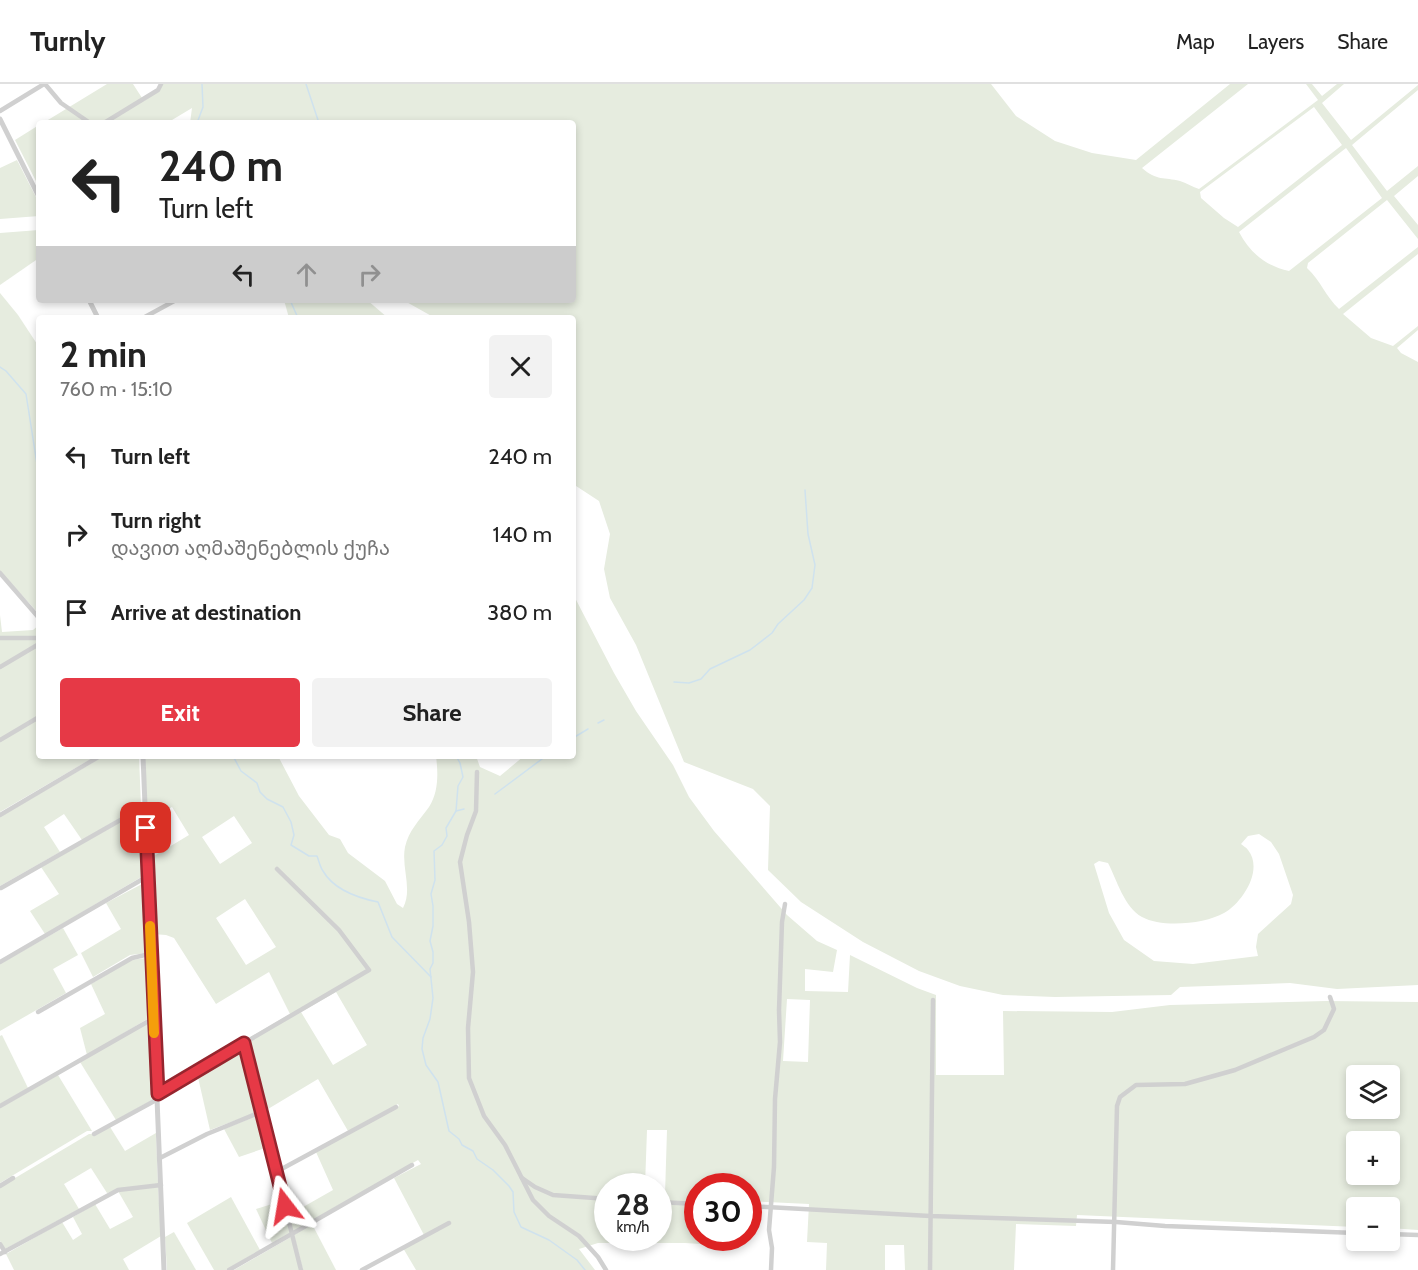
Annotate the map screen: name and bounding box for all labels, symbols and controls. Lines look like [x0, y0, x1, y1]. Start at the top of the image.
text: Turnly [30, 24, 106, 58]
text: Map [1176, 29, 1215, 54]
text: Layers [1248, 29, 1304, 54]
text: Share [1337, 29, 1388, 54]
text: 240 m [159, 140, 283, 192]
icon: left [60, 144, 138, 222]
text: Turn left [159, 192, 253, 225]
icon: left [227, 258, 260, 291]
icon: ahead [290, 258, 323, 291]
icon: right [353, 258, 386, 291]
text: 2 min [60, 332, 147, 376]
button: close [489, 335, 552, 398]
text: 760 m · 15:10 [60, 377, 173, 401]
icon: left [60, 440, 93, 473]
text: Turn left [111, 443, 190, 470]
text: 240 m [488, 443, 552, 470]
text: Turn right [111, 507, 201, 534]
icon: right [60, 518, 93, 551]
text: 140 m [493, 521, 552, 548]
text: დავით აღმაშენებლის ქუჩა [111, 536, 390, 560]
icon: arrive [60, 596, 93, 629]
text: Arrive at destination [111, 599, 301, 626]
text: 380 m [487, 599, 552, 626]
button: Exit [60, 678, 300, 747]
button: Share [312, 678, 552, 747]
pin [120, 802, 171, 853]
icon: arrive [129, 811, 162, 844]
map controls [1346, 1065, 1400, 1251]
button: layers [1346, 1065, 1400, 1119]
button: + [1346, 1131, 1400, 1185]
speed limit sign: 30 [684, 1173, 762, 1251]
position arrow [253, 1174, 317, 1238]
text: 28 [616, 1186, 650, 1223]
button: − [1346, 1197, 1400, 1251]
text: km/h [617, 1218, 649, 1236]

